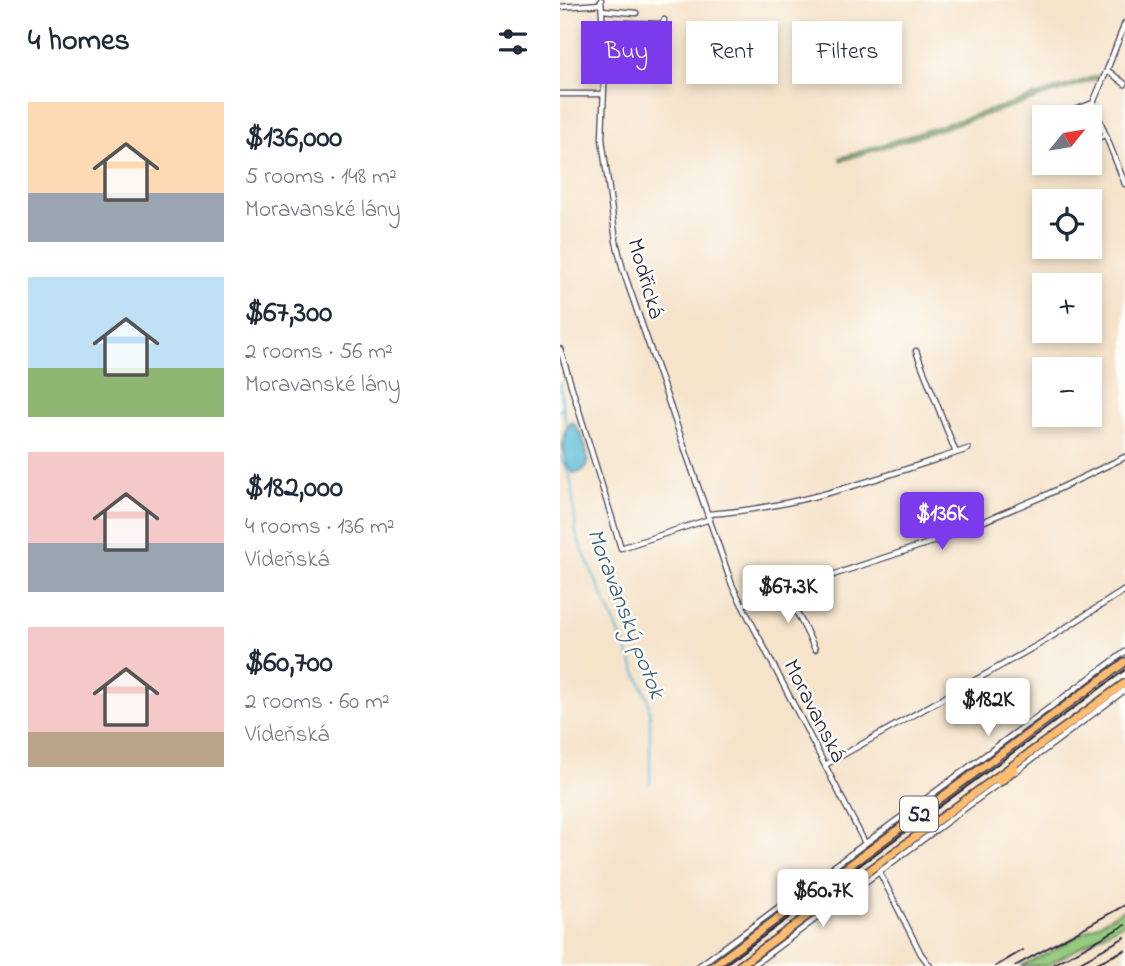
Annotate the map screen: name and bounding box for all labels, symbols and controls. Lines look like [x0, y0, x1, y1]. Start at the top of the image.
text: 4 homes [28, 20, 130, 64]
chip: Buy [581, 21, 672, 84]
chip: Rent [686, 21, 778, 84]
chip: Filters [792, 21, 902, 84]
icon: filters [494, 23, 532, 61]
north arrow [1032, 105, 1102, 175]
map controls [1032, 105, 1102, 427]
text: $136,000 [245, 117, 342, 161]
icon: home [84, 130, 168, 214]
text: 5 rooms · 148 m² [245, 161, 397, 194]
button: locate [1032, 189, 1102, 259]
text: Moravanské lány [245, 194, 401, 227]
street label: Modřická [617, 235, 672, 323]
button: + [1032, 273, 1102, 343]
text: $67,300 [245, 292, 332, 336]
icon: home [84, 305, 168, 389]
text: 2 rooms · 56 m² [245, 336, 393, 369]
button: − [1032, 357, 1102, 427]
text: Moravanské lány [245, 369, 401, 402]
text: $182,000 [245, 467, 343, 511]
icon: home [84, 480, 168, 564]
pin: $136K [893, 492, 991, 552]
text: $136K [916, 498, 968, 531]
text: 4 rooms · 136 m² [245, 511, 395, 544]
water label: Moravanský potok [576, 524, 674, 705]
text: Vídeňská [245, 544, 329, 577]
pin: $67.3K [731, 566, 845, 625]
text: $67.3K [759, 571, 817, 604]
text: $60,700 [245, 642, 333, 686]
street label: Moravanská [774, 654, 854, 769]
icon: home [84, 655, 168, 739]
pin: $182K [939, 678, 1037, 738]
text: $182K [962, 684, 1014, 717]
text: 2 rooms · 60 m² [245, 686, 390, 719]
text: Vídeňská [245, 719, 329, 752]
road number: 52 [900, 796, 938, 832]
pin: $60.7K [766, 870, 880, 929]
text: $60.7K [793, 875, 853, 908]

